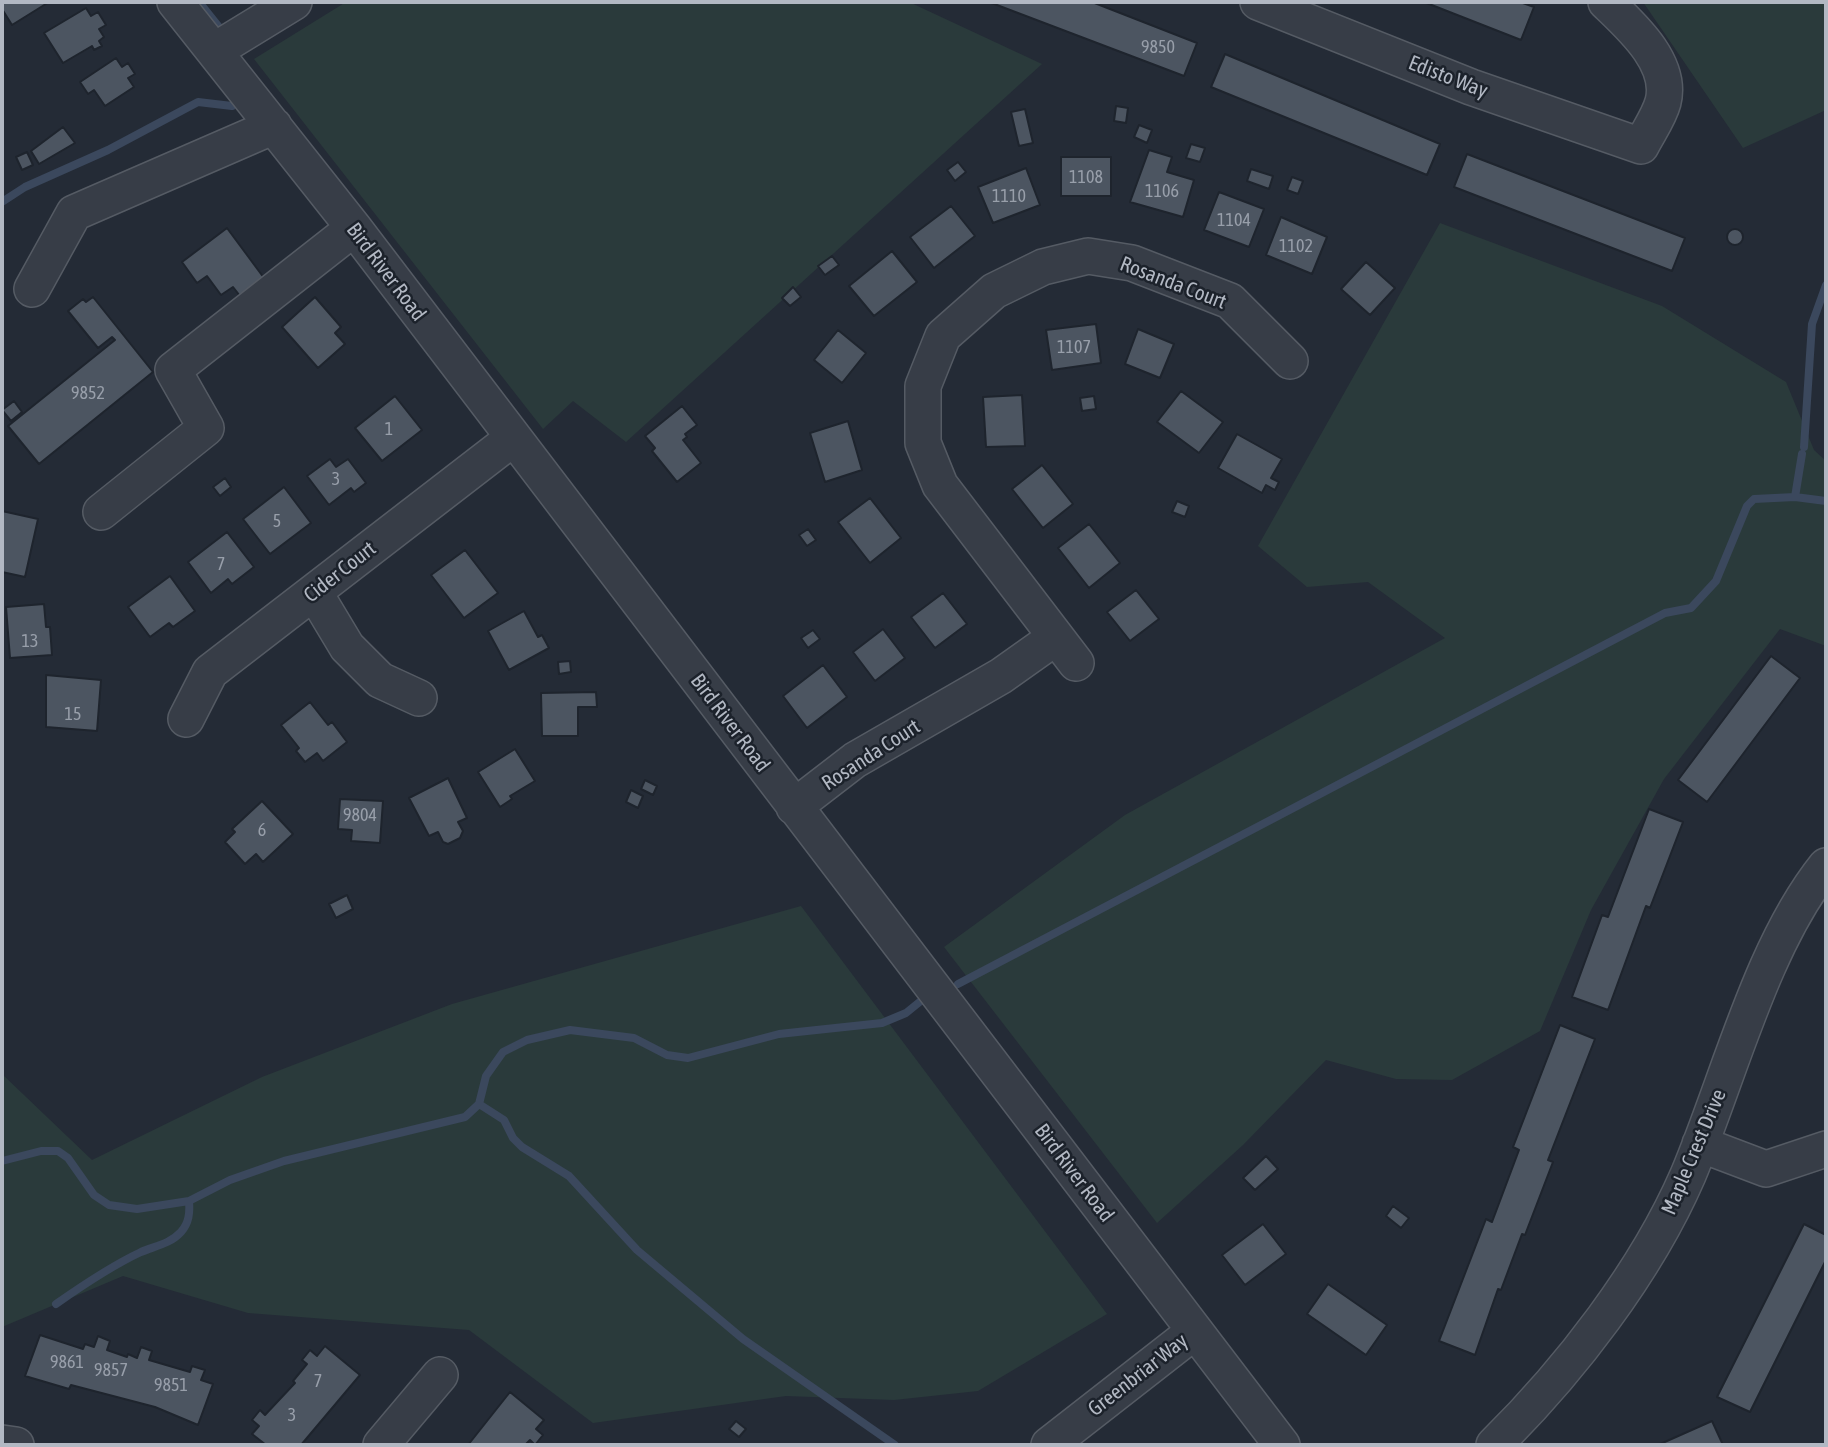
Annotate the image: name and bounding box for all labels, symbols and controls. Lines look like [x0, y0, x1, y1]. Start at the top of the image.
house number: 9850 [1141, 36, 1175, 58]
street label: Edisto Way [1405, 50, 1491, 104]
house number: 1108 [1069, 166, 1103, 188]
house number: 1106 [1145, 180, 1179, 202]
house number: 1110 [992, 185, 1026, 207]
house number: 1104 [1217, 209, 1251, 231]
street label: Bird River Road [341, 218, 431, 326]
house number: 1102 [1279, 235, 1313, 257]
street label: Rosanda Court [1116, 251, 1230, 315]
house number: 1107 [1057, 336, 1091, 358]
house number: 9852 [71, 382, 105, 404]
house number: 1 [385, 418, 393, 440]
house number: 3 [332, 468, 340, 490]
house number: 5 [273, 510, 281, 532]
street label: Cider Court [299, 536, 381, 608]
house number: 7 [217, 553, 225, 575]
house number: 13 [22, 630, 38, 652]
street label: Bird River Road [685, 669, 775, 777]
house number: 15 [65, 703, 81, 725]
street label: Rosanda Court [817, 714, 925, 796]
house number: 9804 [343, 804, 377, 826]
house number: 6 [258, 819, 266, 841]
street label: Maple Crest Drive [1656, 1085, 1732, 1219]
street label: Bird River Road [1029, 1119, 1119, 1227]
street label: Greenbriar Way [1083, 1328, 1193, 1422]
house number: 9861 [50, 1351, 84, 1373]
house number: 9857 [94, 1359, 128, 1381]
house number: 7 [314, 1370, 322, 1392]
house number: 9851 [154, 1374, 188, 1396]
house number: 3 [288, 1404, 296, 1426]

